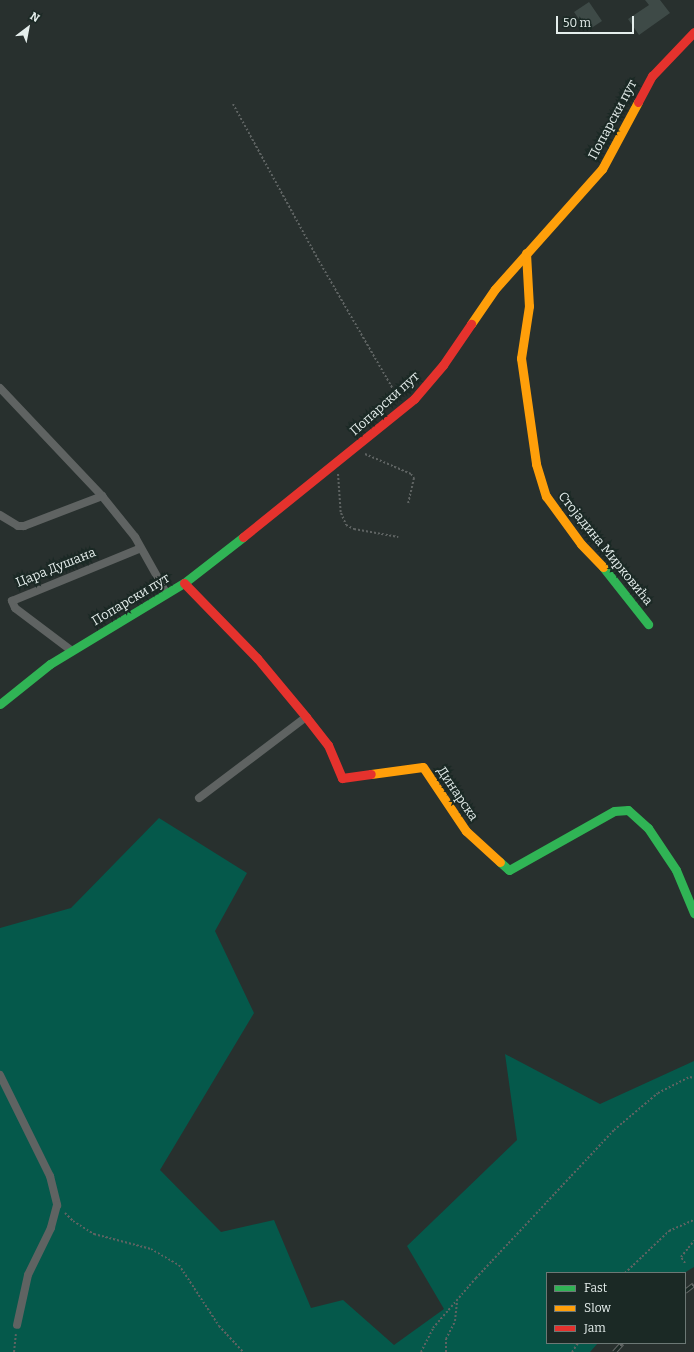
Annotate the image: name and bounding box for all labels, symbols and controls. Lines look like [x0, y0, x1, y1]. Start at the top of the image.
north arrow [8, 8, 48, 48]
scale bar [558, 8, 636, 34]
text: N [28, 10, 42, 25]
text: 50 m [563, 16, 591, 30]
street label: Попарски пут [585, 77, 641, 163]
street label: Попарски пут [347, 369, 423, 439]
street label: Стојадина Мирковића [555, 489, 655, 609]
street label: Цара Душана [14, 545, 98, 591]
street label: Попарски пут [89, 571, 173, 629]
street label: Динарска [433, 764, 481, 824]
legend [546, 1272, 686, 1344]
text: Fast [584, 1281, 607, 1295]
text: Slow [584, 1301, 611, 1315]
text: Jam [584, 1321, 606, 1335]

